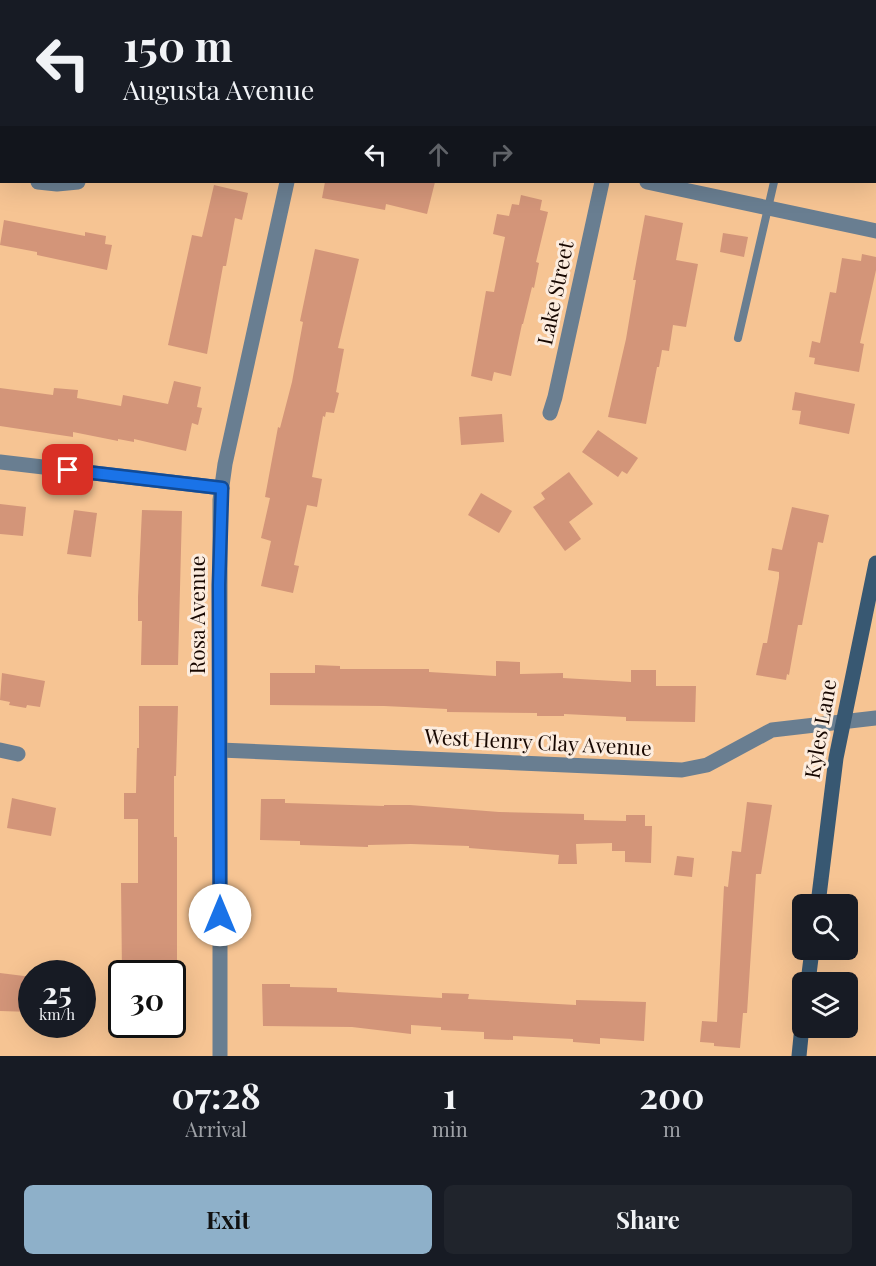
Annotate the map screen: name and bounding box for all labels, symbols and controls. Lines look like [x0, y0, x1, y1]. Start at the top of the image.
text: 150 m [123, 17, 233, 73]
icon: left [24, 24, 102, 102]
text: Augusta Avenue [123, 71, 314, 107]
icon: left [359, 138, 392, 171]
icon: ahead [422, 138, 455, 171]
icon: right [485, 138, 518, 171]
street label: Lake Street [529, 237, 579, 347]
pin [42, 444, 93, 495]
icon: arrive [51, 453, 84, 486]
street label: Rosa Avenue [182, 556, 210, 674]
street label: Kyles Lane [796, 677, 842, 781]
street label: West Henry Clay Avenue [423, 721, 653, 761]
position arrow [188, 883, 252, 947]
map controls [792, 894, 858, 1038]
button: search [792, 894, 858, 960]
speed limit sign: 30 [108, 960, 186, 1038]
text: 25 [42, 972, 72, 1012]
button: layers [792, 972, 858, 1038]
text: km/h [39, 1004, 75, 1024]
text: 07:28 [172, 1070, 261, 1118]
text: 1 [443, 1070, 457, 1118]
text: 200 [639, 1070, 704, 1118]
text: Arrival [185, 1115, 247, 1142]
text: min [432, 1115, 468, 1142]
text: m [663, 1115, 681, 1142]
button: Exit [24, 1185, 432, 1254]
button: Share [444, 1185, 852, 1254]

